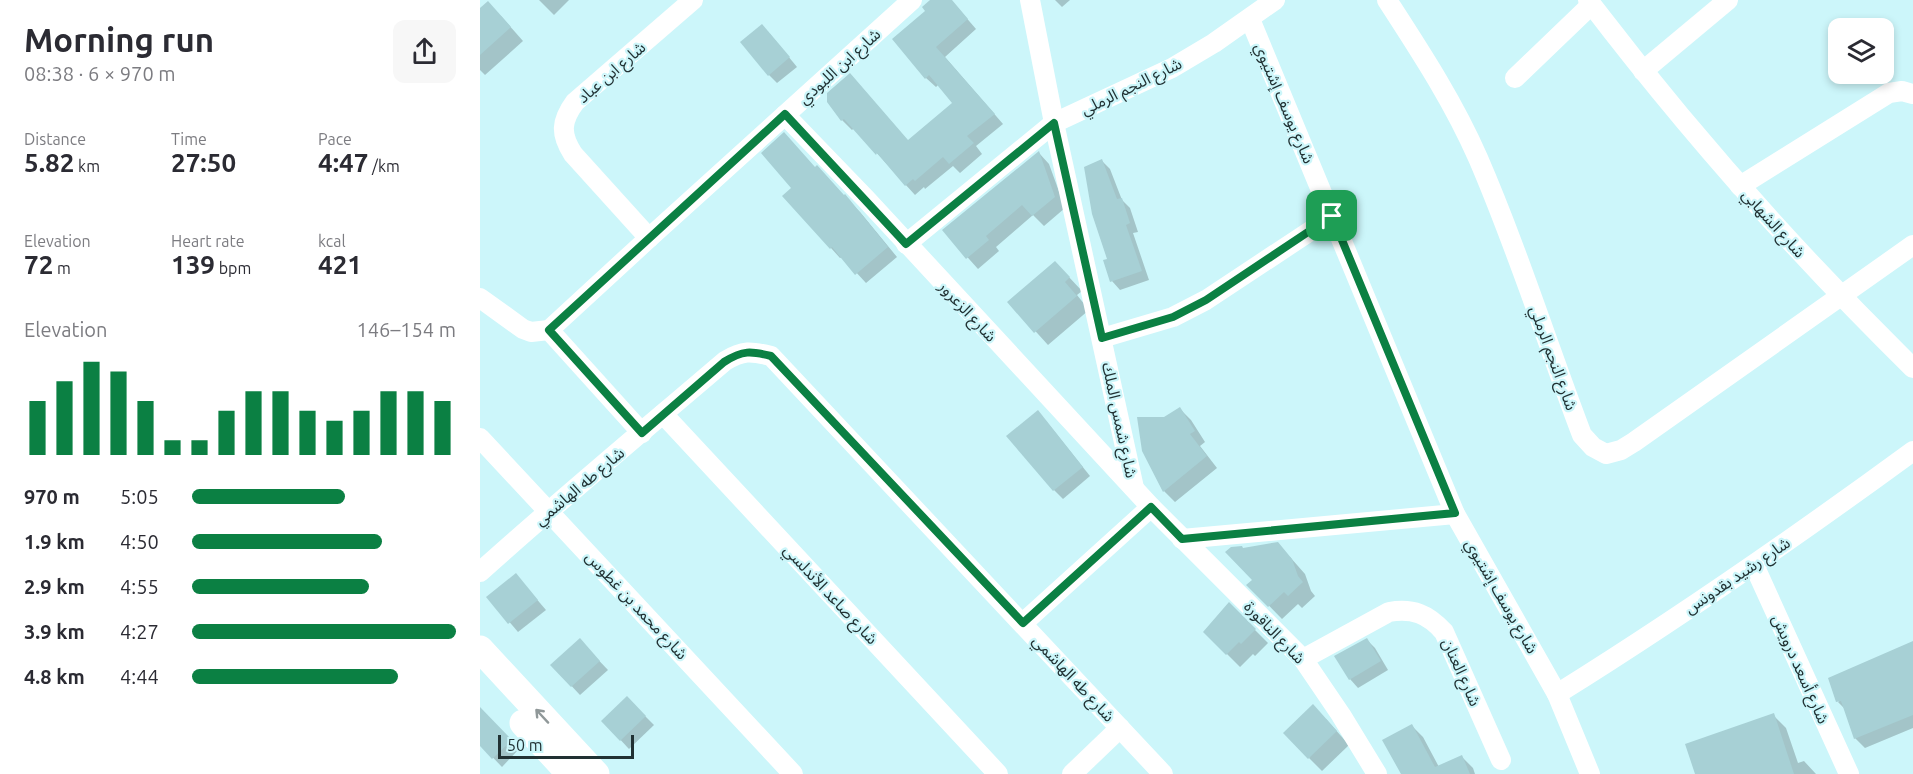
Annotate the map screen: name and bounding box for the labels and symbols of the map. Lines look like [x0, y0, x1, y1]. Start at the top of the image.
street label: شارع ابن اللبودي [794, 25, 886, 110]
street label: شارع ابن عباد [573, 38, 651, 109]
street label: شارع يوسف إشتيوي [1248, 40, 1318, 167]
street label: شارع النجم الرملي [1078, 54, 1186, 122]
street label: شارع الشهابي [1736, 185, 1809, 263]
pin [1306, 190, 1357, 241]
street label: شارع الزعرور [932, 276, 1001, 348]
street label: شارع النجم الرملي [1523, 303, 1581, 414]
street label: شارع شمس الملك [1095, 361, 1141, 480]
street label: شارع طه الهاشمي [531, 443, 630, 532]
street label: شارع رشيد بقدونس [1681, 533, 1795, 620]
street label: شارع يوسف إشتيوي [1459, 536, 1542, 658]
street label: شارع صاعد الأندلسي [777, 540, 882, 650]
street label: شارع محمد بن غطوس [579, 547, 692, 665]
street label: شارع الناقورة [1238, 597, 1309, 670]
street label: شارع أسعد درويش [1765, 612, 1833, 728]
street label: شارع طه الهاشمي [1026, 631, 1119, 728]
street label: شارع العنان [1435, 635, 1485, 710]
one-way arrow [535, 708, 549, 723]
scale bar [498, 732, 634, 760]

